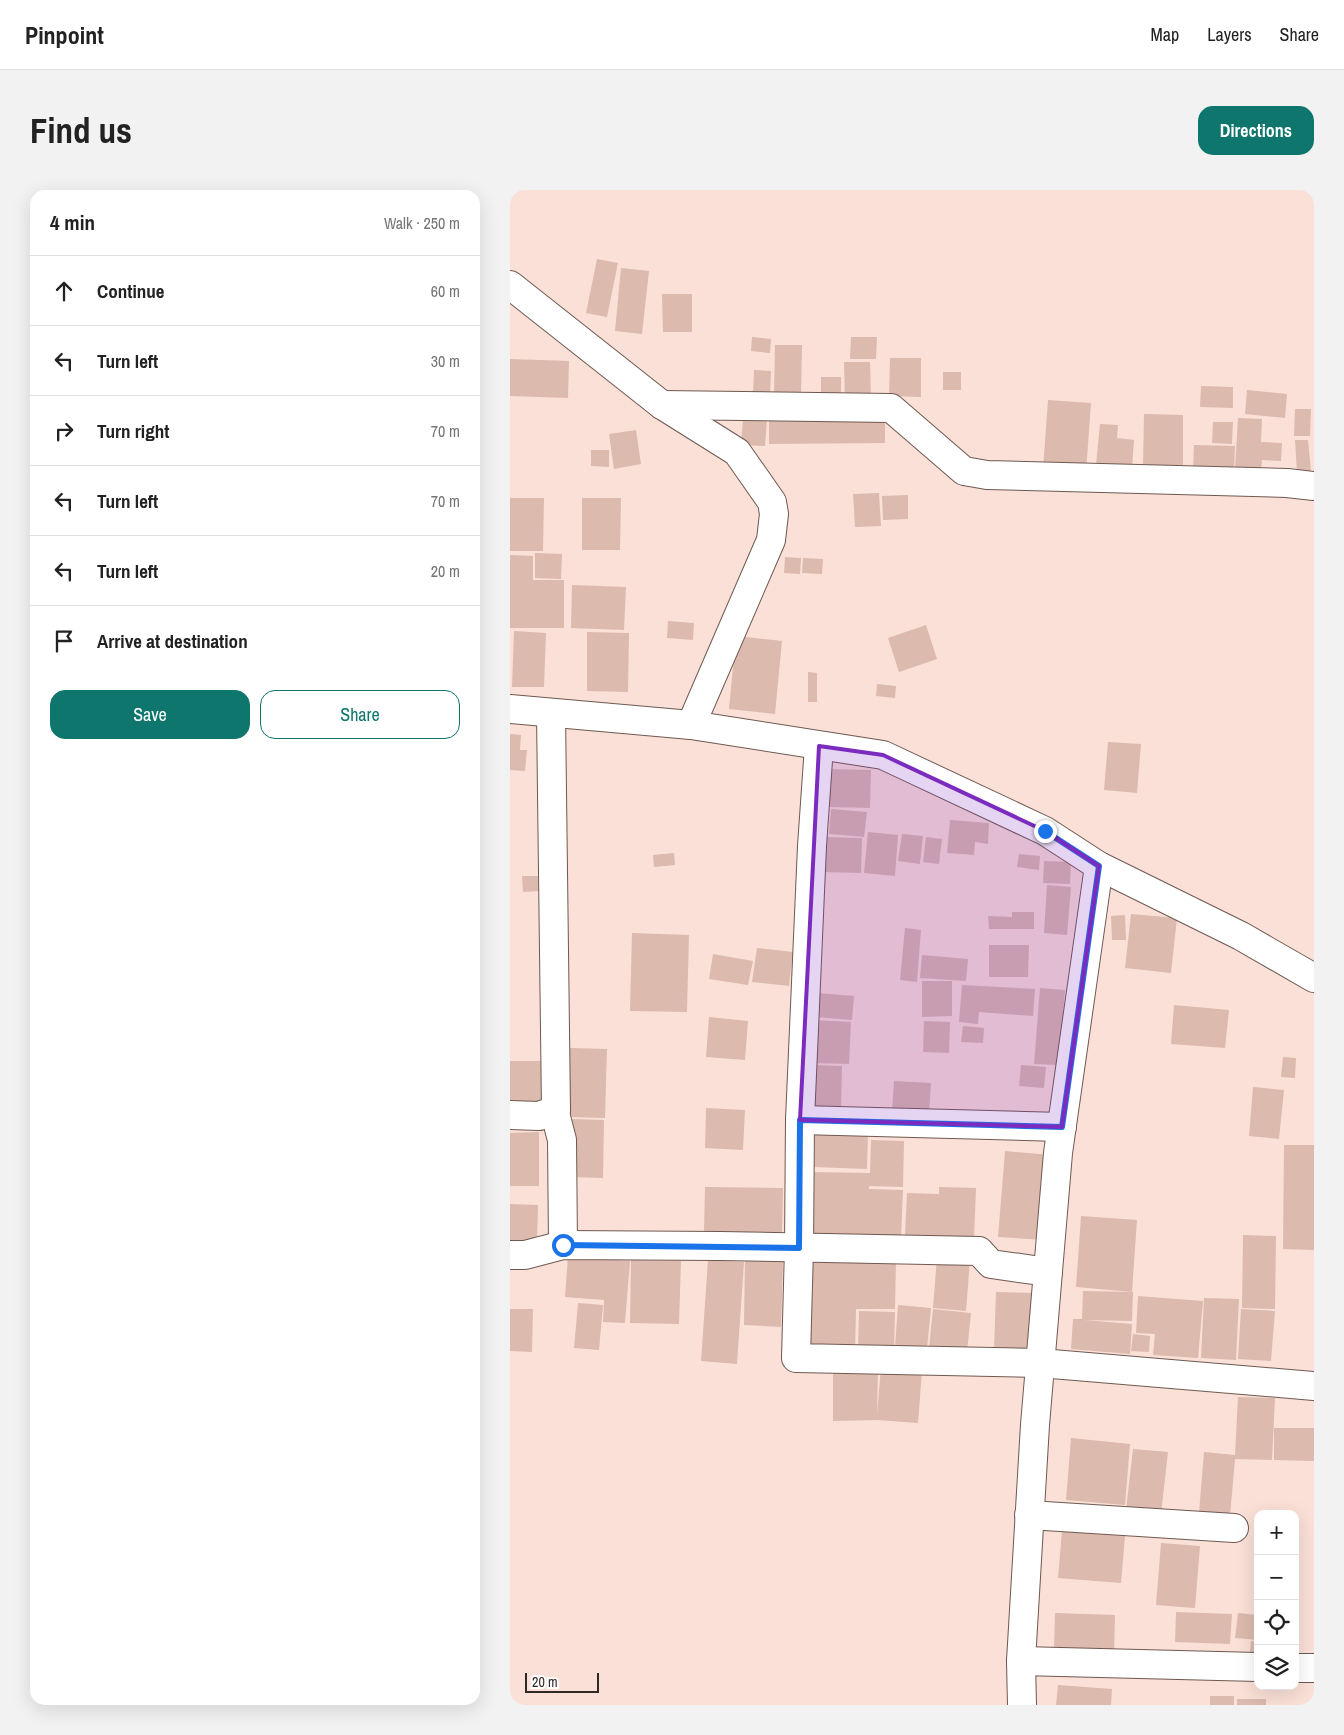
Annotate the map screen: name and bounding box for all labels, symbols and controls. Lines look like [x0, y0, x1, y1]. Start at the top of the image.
text: Pinpoint [25, 19, 104, 51]
text: Map [1151, 22, 1179, 47]
text: Layers [1207, 22, 1252, 47]
text: Share [1280, 22, 1319, 47]
button: Directions [1198, 106, 1314, 155]
text: Find us [30, 107, 132, 154]
text: 4 min [50, 208, 95, 237]
text: Walk · 250 m [384, 212, 460, 234]
icon: ahead [50, 277, 78, 305]
text: Continue [97, 278, 165, 304]
text: 60 m [431, 280, 460, 302]
icon: left [50, 347, 78, 375]
text: Turn left [97, 348, 158, 374]
text: 30 m [431, 350, 460, 372]
icon: right [50, 417, 78, 445]
text: Turn right [97, 418, 169, 444]
text: 70 m [431, 420, 460, 442]
icon: left [50, 487, 78, 515]
text: Turn left [97, 488, 158, 514]
text: 70 m [431, 490, 460, 512]
icon: left [50, 557, 78, 585]
text: Turn left [97, 558, 158, 584]
text: 20 m [431, 560, 460, 582]
icon: arrive [50, 627, 78, 655]
text: Arrive at destination [97, 628, 248, 654]
button: Save [50, 690, 250, 739]
button: Share [260, 690, 460, 739]
route end [1034, 820, 1057, 843]
route start [552, 1234, 575, 1257]
map controls [1254, 1510, 1299, 1690]
button: + [1254, 1510, 1299, 1555]
button: − [1254, 1555, 1299, 1600]
button: locate [1254, 1600, 1299, 1645]
button: layers [1254, 1645, 1299, 1690]
scale bar [525, 1670, 599, 1693]
text: 20 m [532, 1673, 558, 1691]

